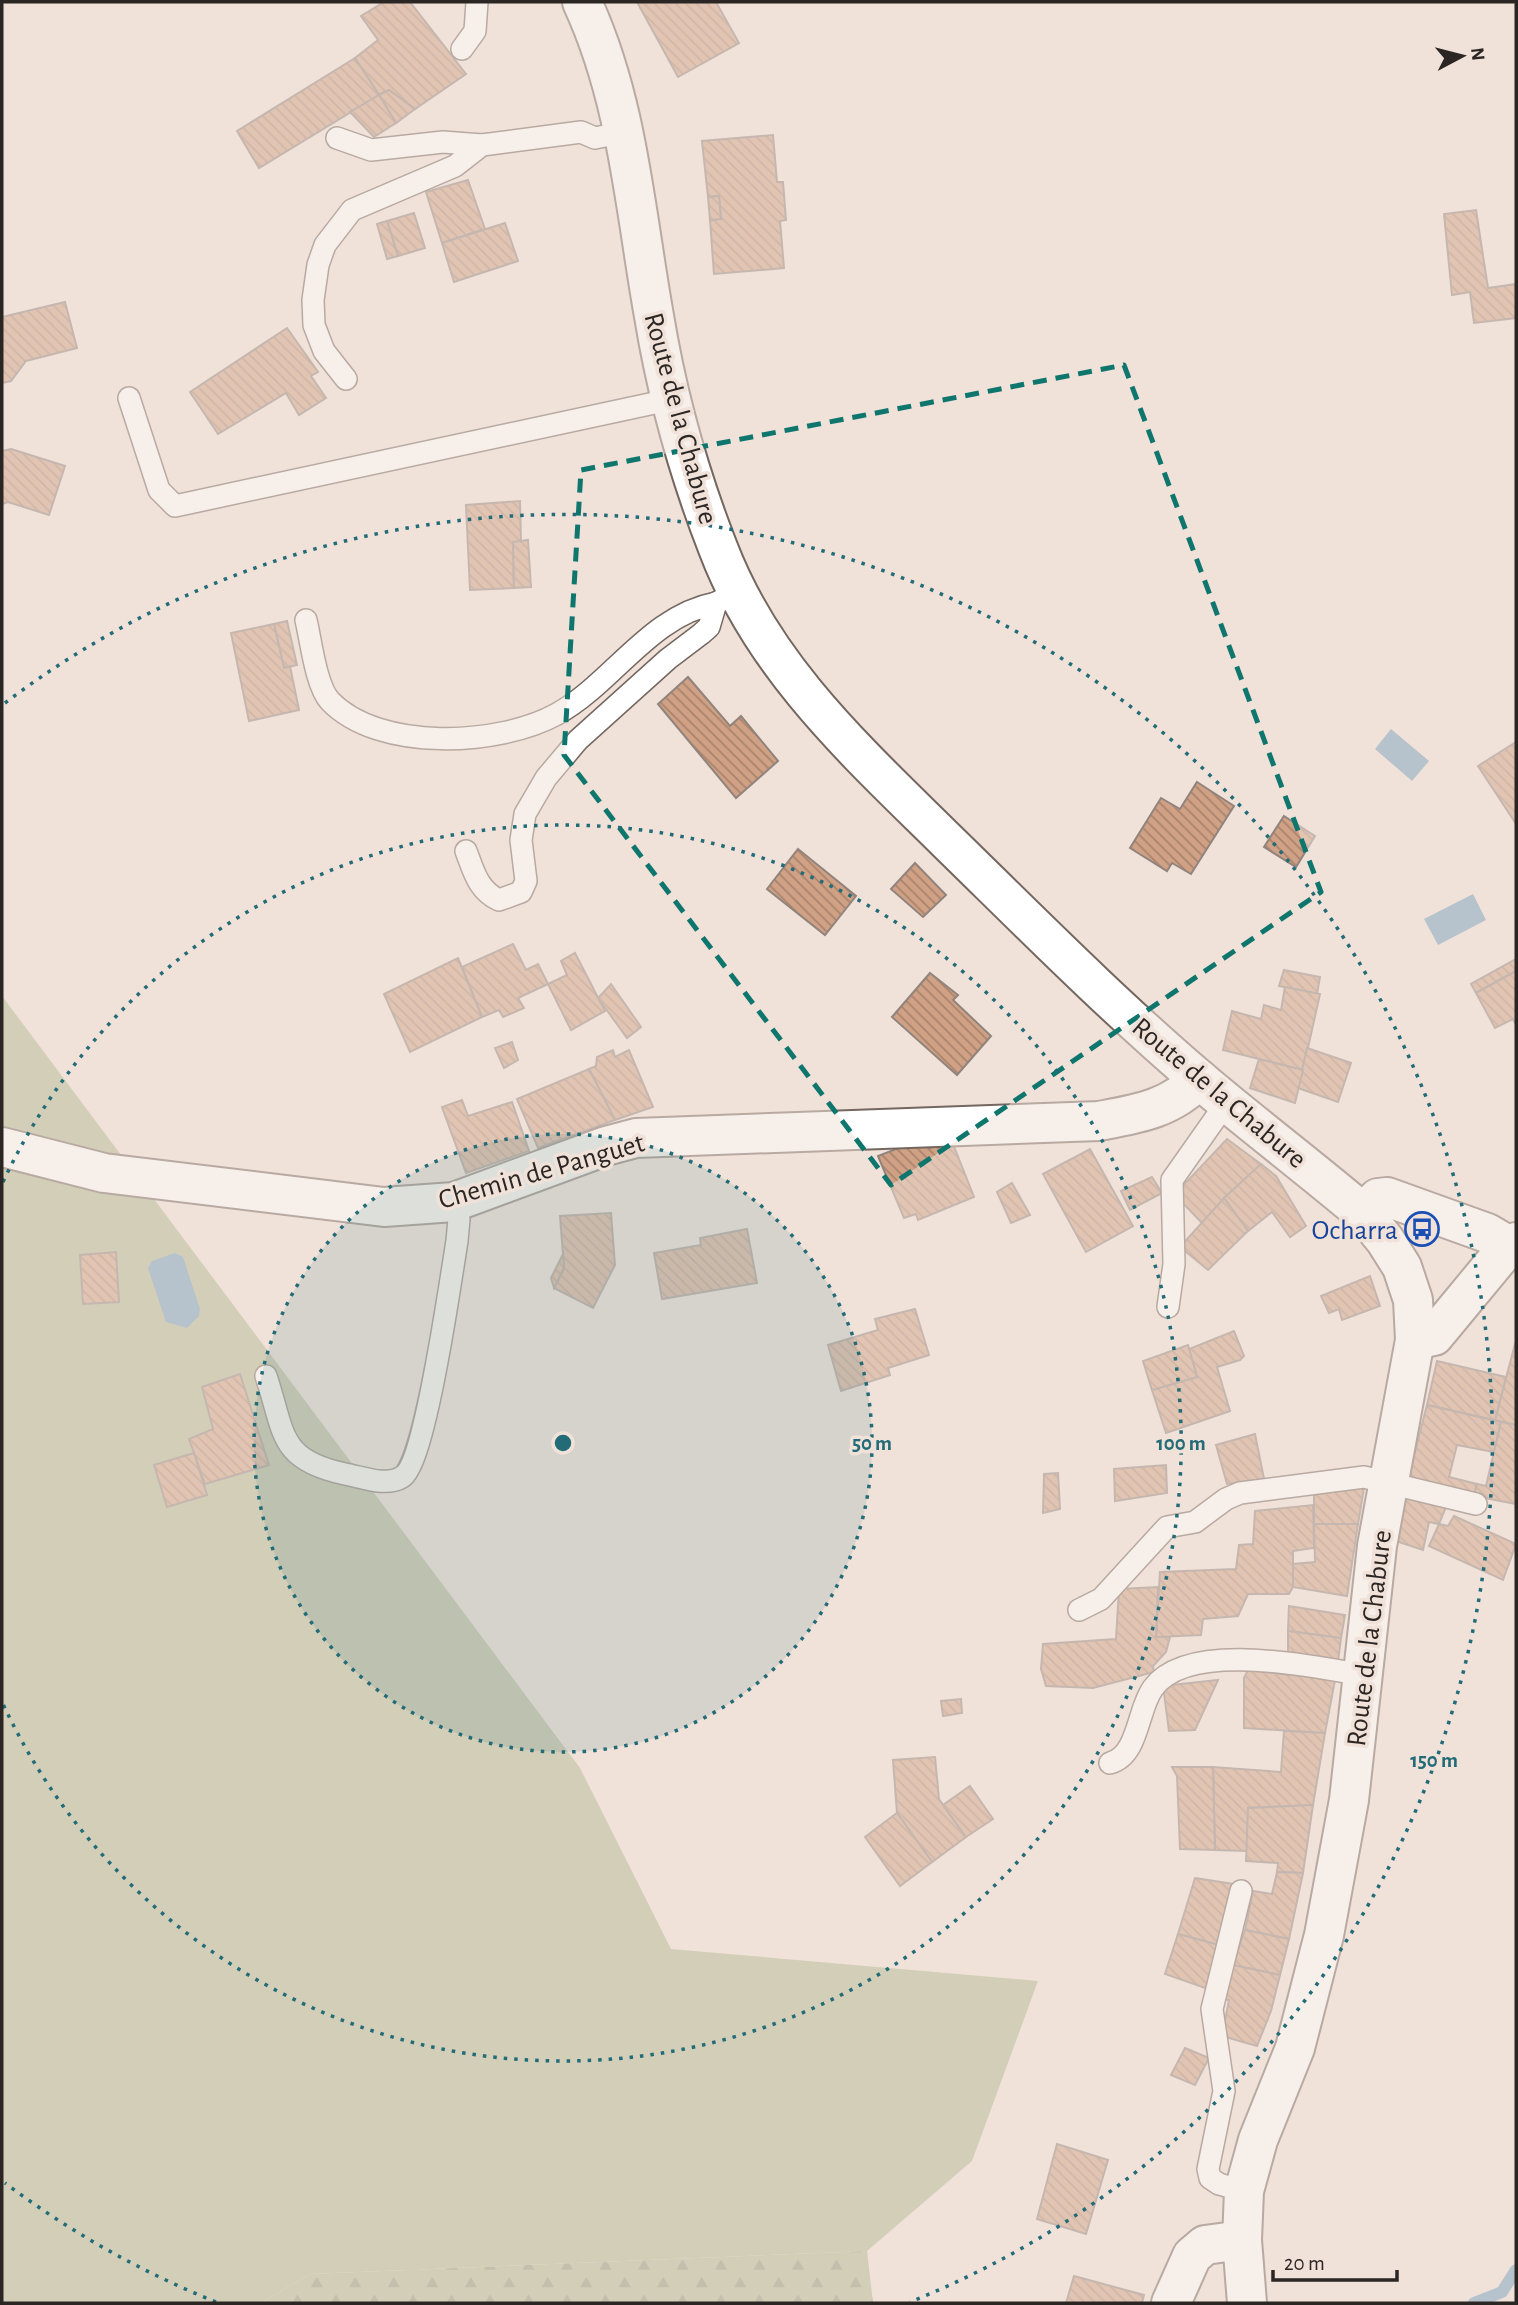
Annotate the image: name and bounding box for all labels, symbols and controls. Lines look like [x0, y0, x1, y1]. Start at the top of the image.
north arrow [1427, 21, 1497, 91]
text: N [1467, 46, 1488, 62]
street label: Route de la Chabure [638, 310, 722, 527]
street label: Route de la Chabure [1126, 1013, 1311, 1174]
street label: Chemin de Panguet [435, 1129, 648, 1215]
bus stop icon: Ocharra [1403, 1210, 1441, 1248]
place label: Ocharra [1311, 1217, 1398, 1245]
centre of rings [551, 1431, 575, 1455]
text: 50 m [852, 1433, 892, 1454]
text: 100 m [1156, 1433, 1206, 1454]
street label: Route de la Chabure [1343, 1529, 1397, 1748]
text: 150 m [1410, 1750, 1458, 1771]
scale bar [1273, 2238, 1397, 2282]
text: 20 m [1284, 2253, 1325, 2274]

